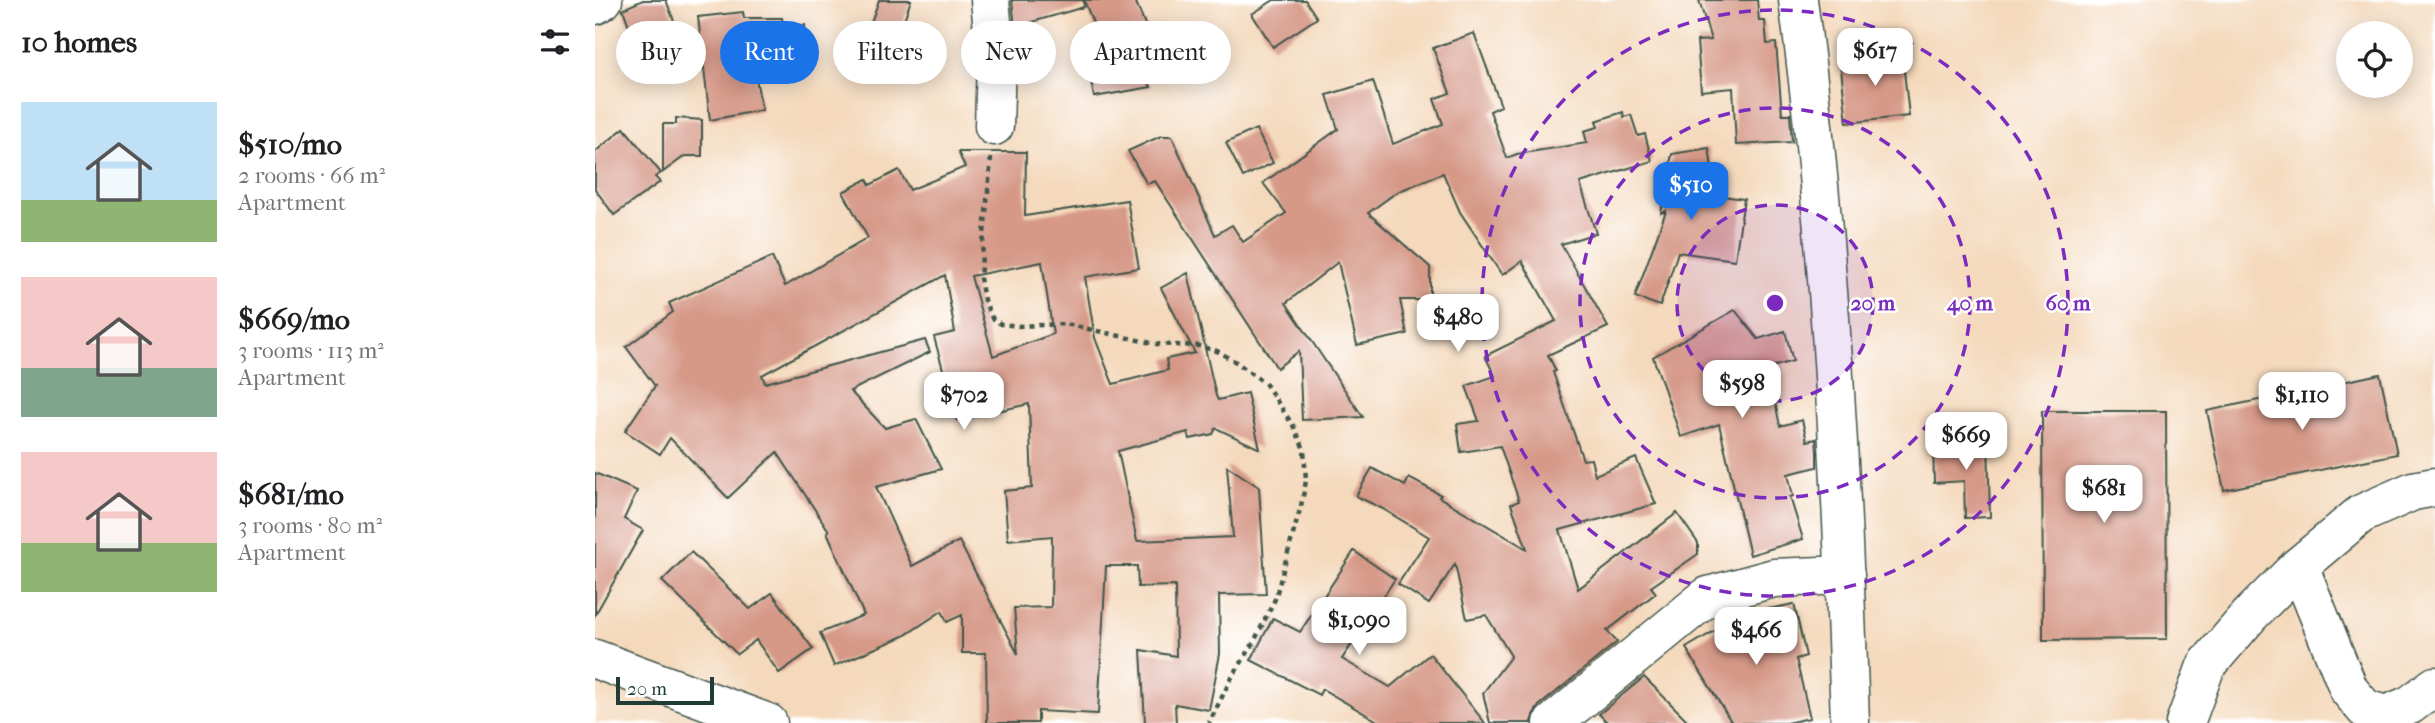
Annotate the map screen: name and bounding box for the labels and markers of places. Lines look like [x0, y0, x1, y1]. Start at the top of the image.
pin: $617 [1834, 28, 1916, 88]
pin: $510 [1650, 162, 1732, 222]
centre of rings [1763, 291, 1787, 315]
pin: $480 [1417, 294, 1499, 354]
pin: $598 [1701, 360, 1783, 420]
pin: $702 [923, 372, 1005, 432]
pin: $1,110 [2245, 372, 2359, 432]
pin: $669 [1925, 412, 2007, 472]
pin: $681 [2063, 466, 2145, 525]
pin: $1,090 [1302, 598, 1416, 657]
pin: $466 [1715, 608, 1797, 667]

